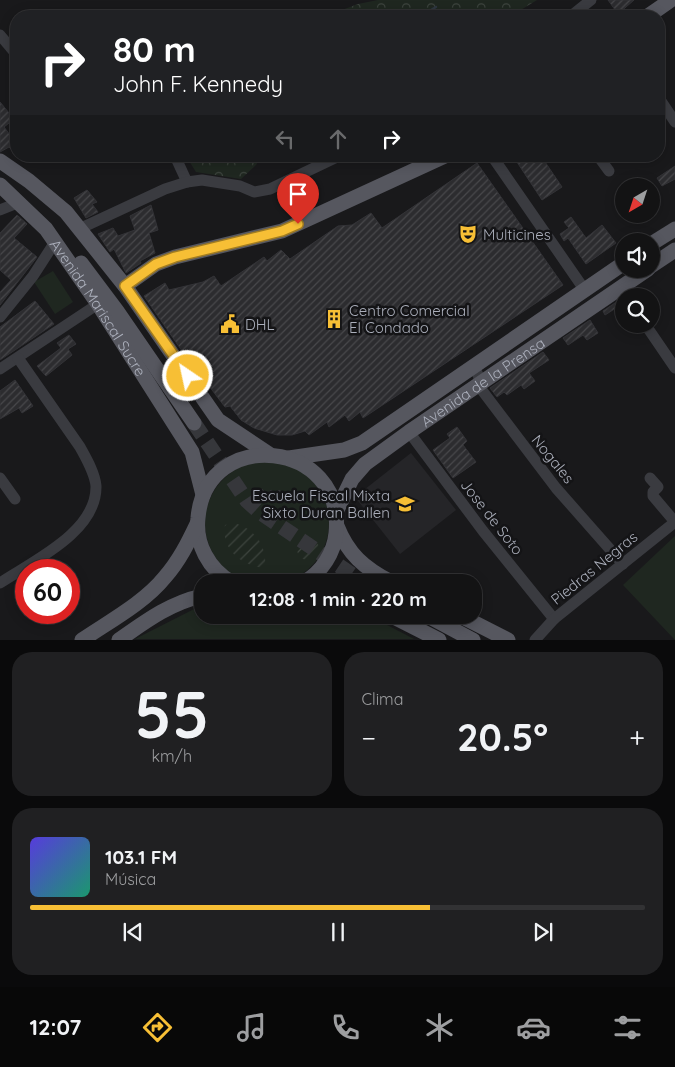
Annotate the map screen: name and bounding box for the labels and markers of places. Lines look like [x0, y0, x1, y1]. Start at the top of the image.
pin [277, 173, 319, 224]
theatre icon: Multicines [457, 223, 479, 245]
place label: Multicines [483, 225, 551, 244]
place label: Centro Comercial El Condado [349, 301, 470, 337]
building icon: Centro Comercial El Condado [323, 308, 345, 330]
public building icon: DHL [219, 313, 241, 335]
place label: DHL [245, 315, 275, 334]
place label: Escuela Fiscal Mixta Sixto Duran Ballen [252, 486, 390, 522]
school or university icon: Escuela Fiscal Mixta Sixto Duran Ballen [394, 493, 416, 515]

